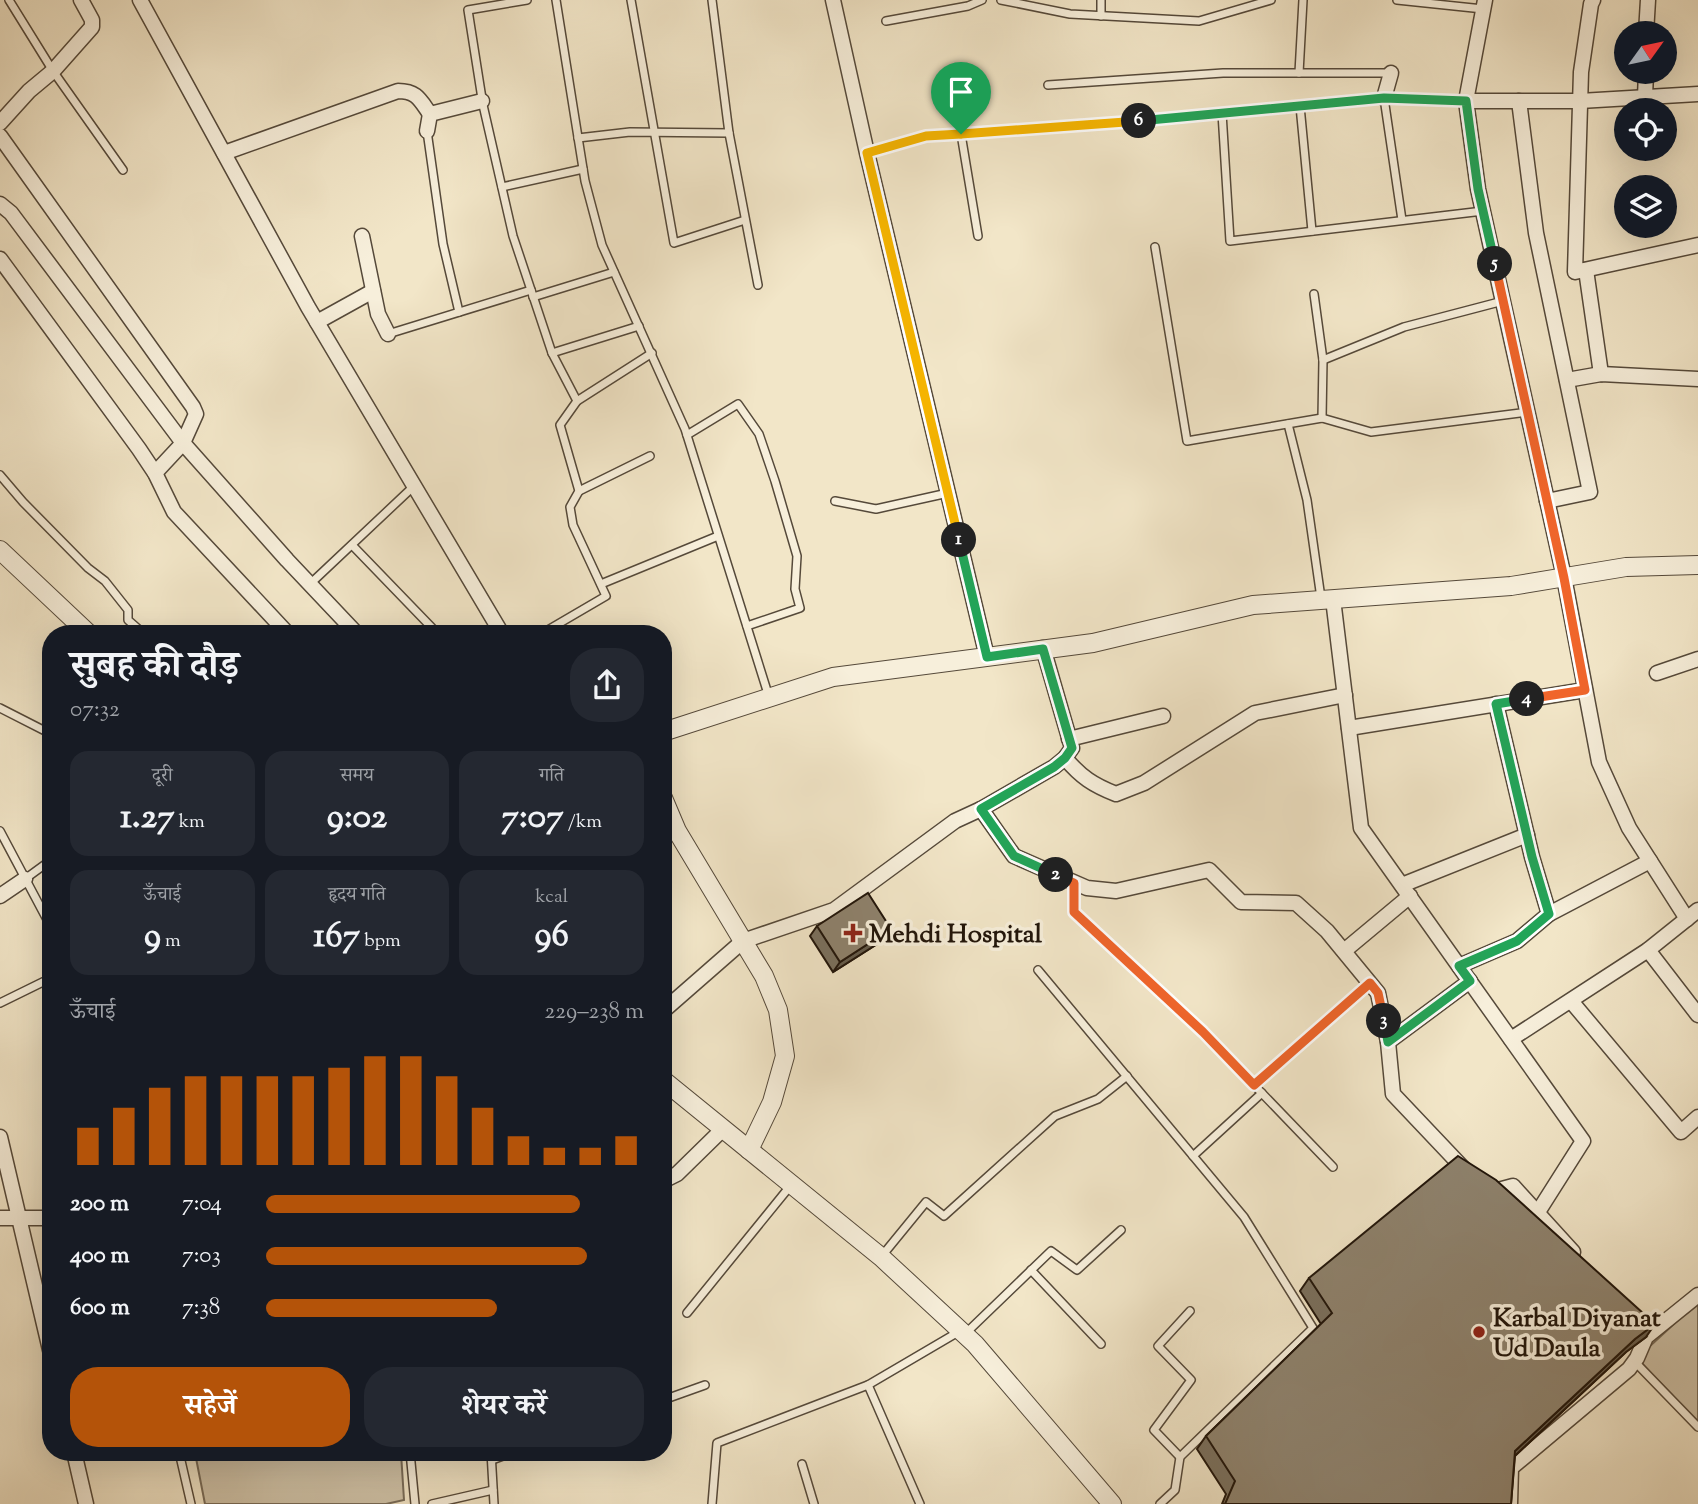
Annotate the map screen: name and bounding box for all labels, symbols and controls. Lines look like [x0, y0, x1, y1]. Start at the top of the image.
north arrow [1614, 21, 1676, 84]
map controls [1614, 21, 1677, 238]
pin [931, 62, 991, 134]
icon: arrive [942, 73, 980, 111]
button: locate [1614, 98, 1677, 161]
pin: 6 [1122, 104, 1156, 138]
text: 6 [1134, 107, 1143, 134]
button: layers [1614, 175, 1677, 238]
pin: 5 [1478, 246, 1512, 282]
text: 5 [1491, 250, 1498, 277]
pin: 1 [942, 522, 976, 558]
text: 1 [955, 526, 962, 553]
text: सुबह की दौड़ [70, 641, 239, 695]
button: share [570, 648, 644, 722]
pin: 4 [1510, 682, 1544, 716]
text: 4 [1522, 685, 1531, 712]
text: 07:32 [70, 694, 120, 727]
text: दूरी [152, 763, 173, 790]
text: समय [340, 763, 374, 790]
text: गति [539, 763, 564, 790]
text: 1.27 [120, 793, 175, 844]
text: 9:02 [327, 793, 387, 844]
text: 7:07 [501, 793, 564, 844]
text: km [175, 809, 205, 836]
text: /km [564, 809, 602, 836]
pin: 2 [1038, 858, 1074, 892]
text: 2 [1051, 861, 1060, 888]
text: ऊँचाई [144, 882, 181, 909]
text: हृदय गति [328, 882, 386, 909]
text: kcal [535, 884, 568, 911]
text: 96 [534, 911, 569, 962]
text: 9 [144, 912, 161, 963]
text: 167 [313, 912, 360, 963]
place label: Mehdi Hospital [869, 917, 1043, 954]
marker: Mehdi Hospital [843, 923, 863, 943]
text: m [161, 928, 181, 955]
text: bpm [360, 928, 401, 955]
text: ऊँचाई [70, 996, 115, 1029]
text: 229–238 m [545, 996, 644, 1029]
pin: 3 [1366, 1004, 1402, 1038]
text: 3 [1380, 1007, 1387, 1034]
text: 200 m [70, 1188, 129, 1221]
text: 7:04 [182, 1188, 222, 1221]
text: 400 m [70, 1240, 130, 1273]
text: 7:03 [182, 1240, 221, 1273]
text: 600 m [70, 1292, 130, 1325]
text: 7:38 [182, 1292, 220, 1325]
place label: Karbal Diyanat Ud Daula [1493, 1301, 1661, 1368]
marker: Karbal Diyanat Ud Daula [1471, 1324, 1487, 1340]
button: सहेजें [70, 1367, 350, 1447]
button: शेयर करें [364, 1367, 644, 1447]

